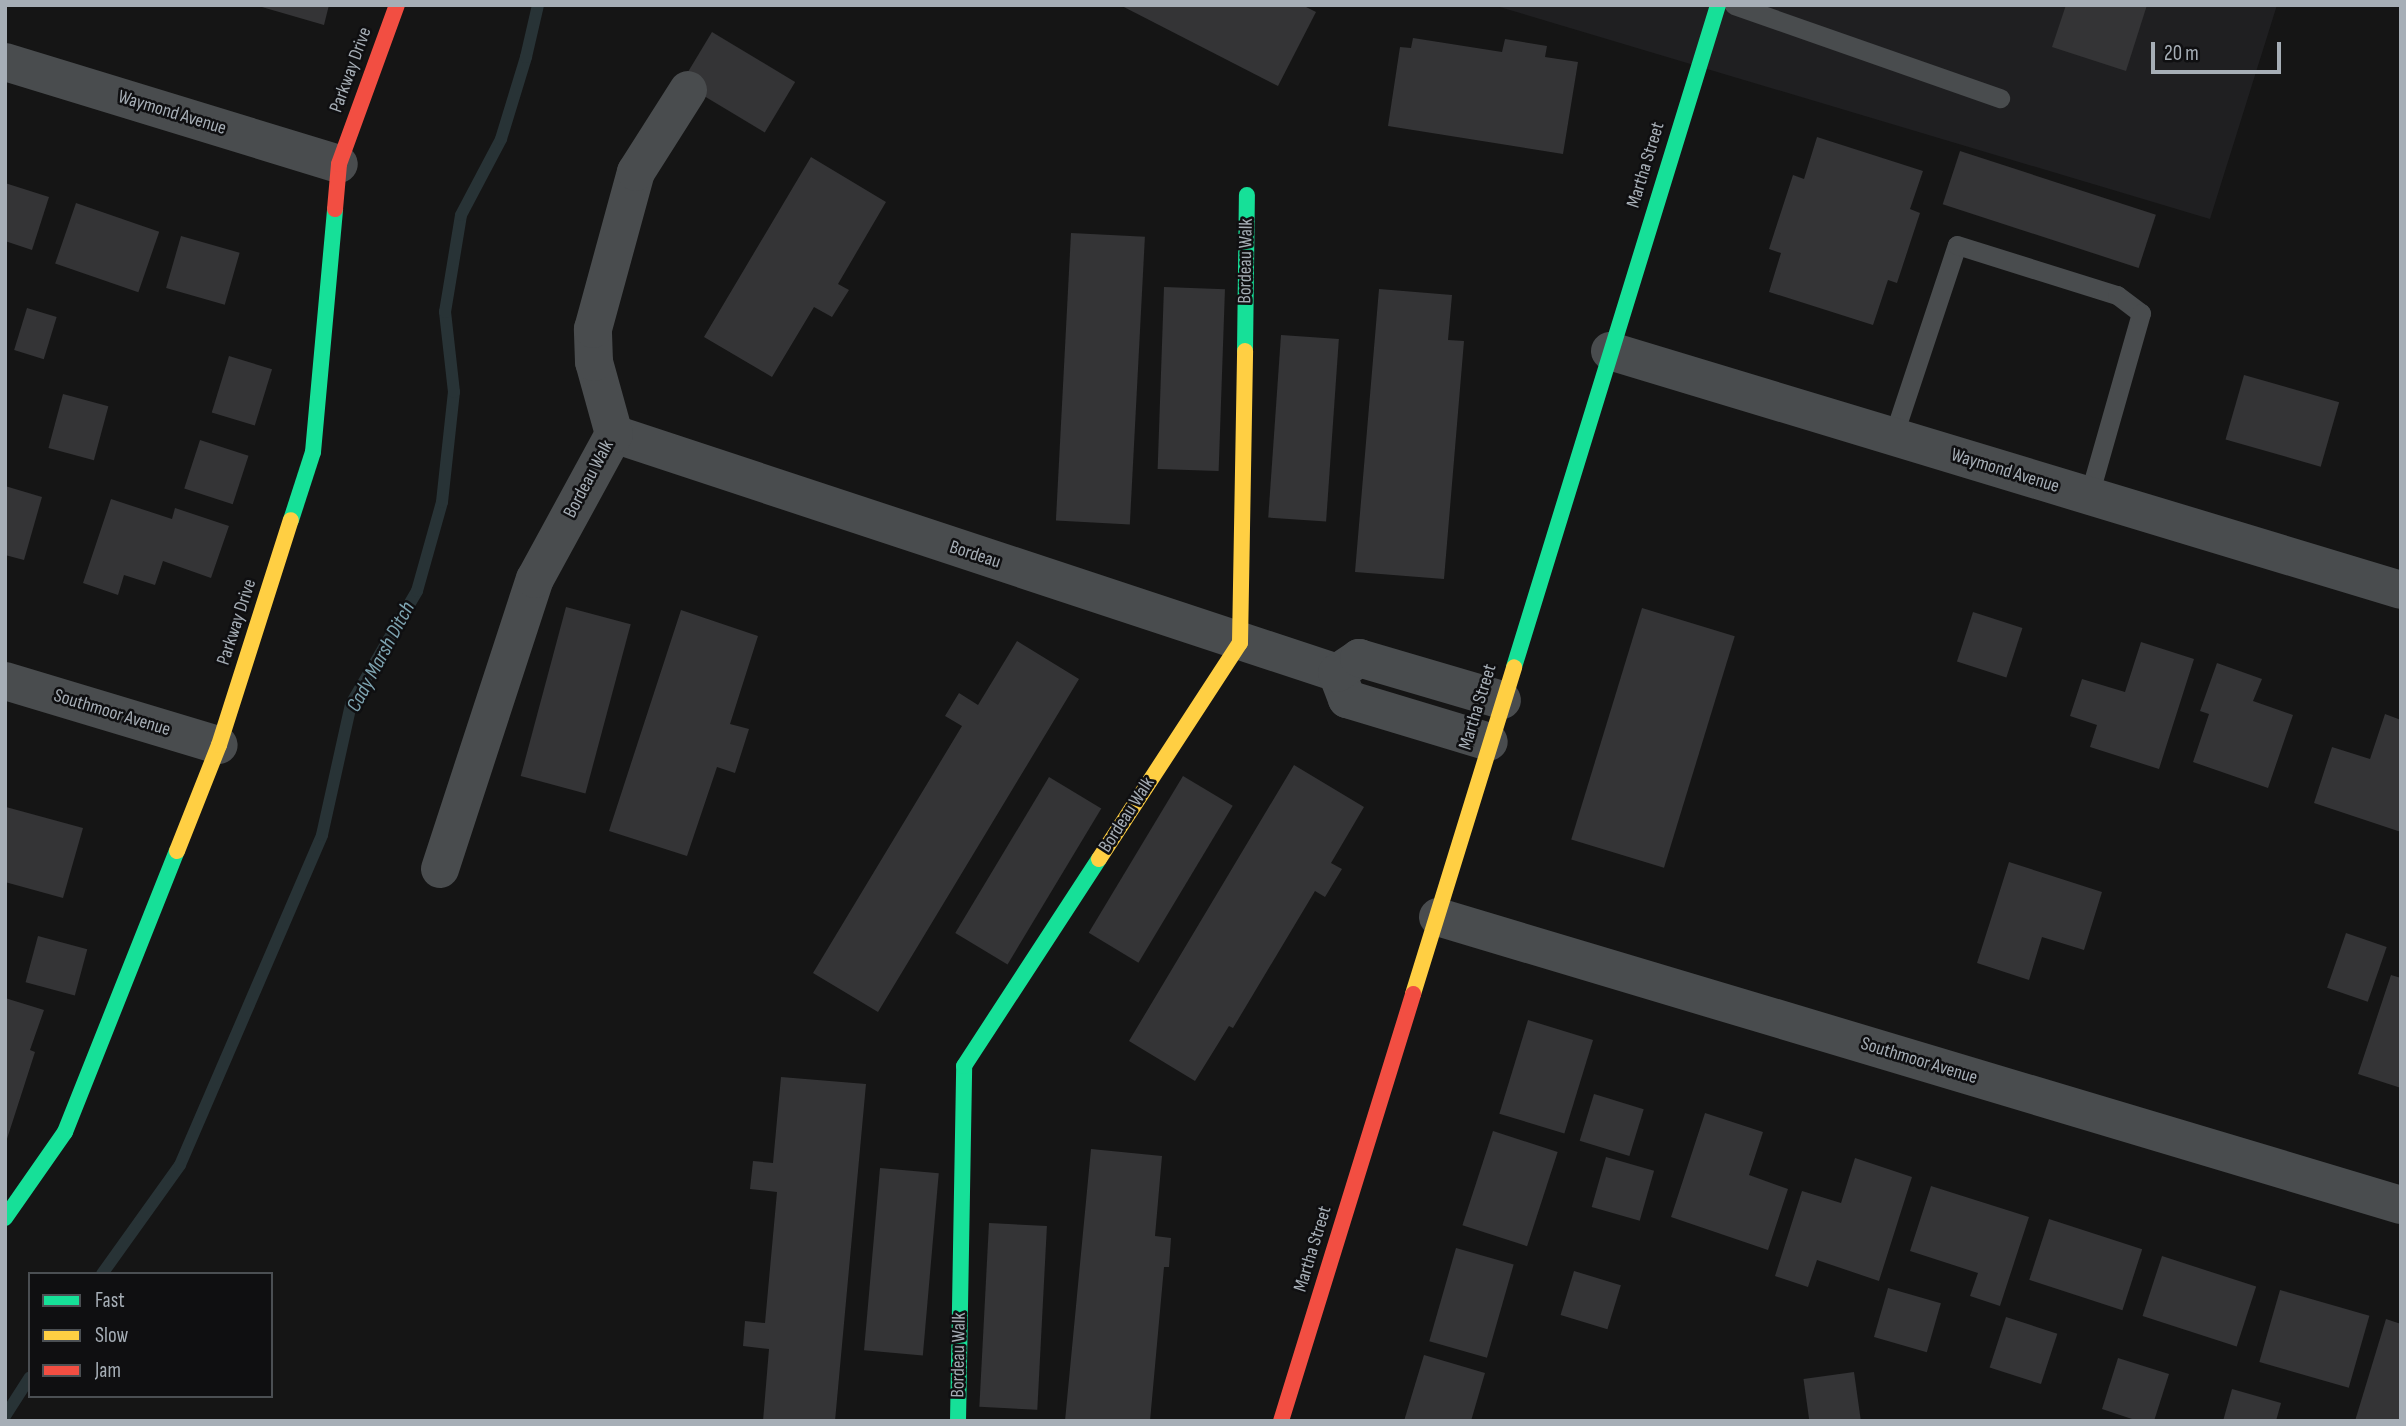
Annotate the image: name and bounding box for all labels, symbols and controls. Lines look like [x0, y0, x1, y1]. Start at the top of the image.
street label: Parkway Drive [325, 24, 377, 116]
scale bar [2154, 28, 2284, 72]
text: 20 m [2164, 41, 2199, 66]
street label: Waymond Avenue [115, 86, 229, 140]
street label: Martha Street [1622, 119, 1670, 211]
street label: Bordeau Walk [1234, 218, 1258, 304]
street label: Bordeau Walk [559, 436, 619, 522]
street label: Waymond Avenue [1948, 444, 2062, 498]
street label: Bordeau [947, 536, 1003, 574]
street label: Parkway Drive [212, 576, 262, 668]
water label: Cady Marsh Ditch [341, 598, 421, 716]
street label: Martha Street [1454, 661, 1502, 753]
street label: Southmoor Avenue [51, 684, 173, 742]
street label: Bordeau Walk [1094, 773, 1160, 857]
street label: Southmoor Avenue [1858, 1032, 1980, 1090]
street label: Martha Street [1289, 1203, 1337, 1295]
legend [28, 1272, 273, 1398]
text: Fast [95, 1288, 125, 1313]
street label: Bordeau Walk [947, 1312, 971, 1398]
text: Slow [95, 1323, 128, 1348]
text: Jam [95, 1358, 121, 1383]

